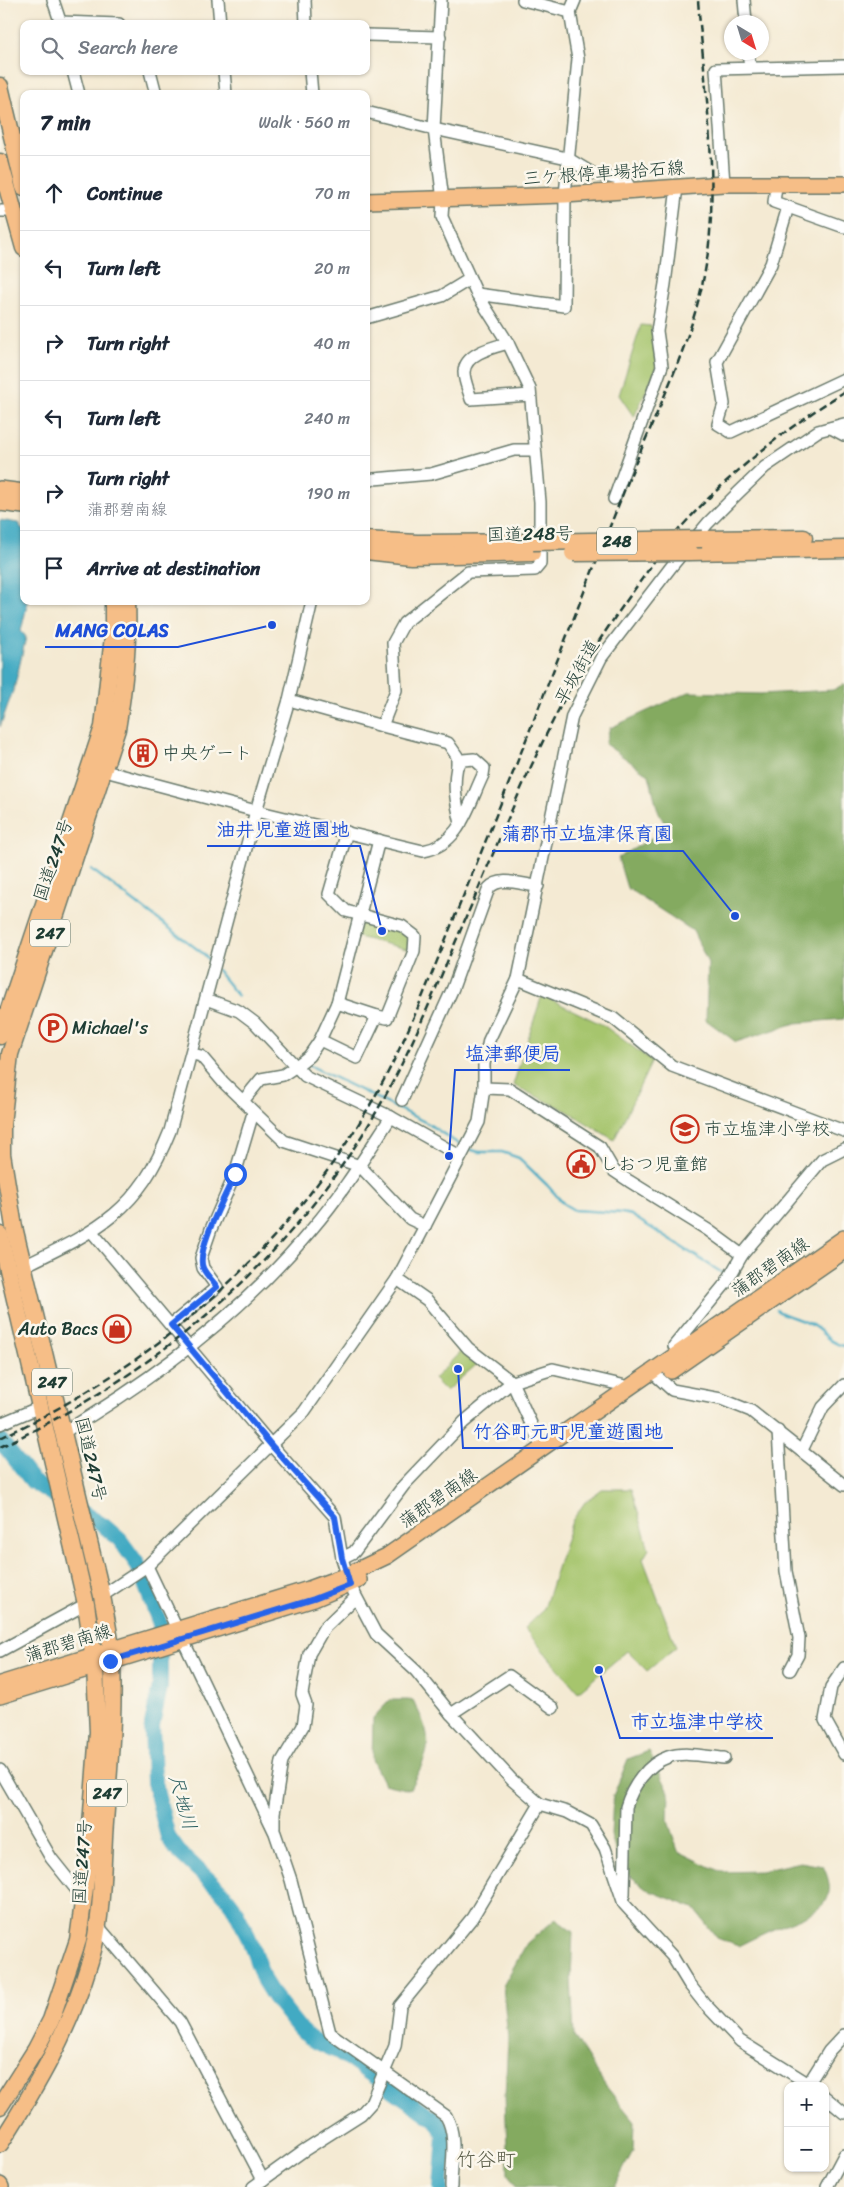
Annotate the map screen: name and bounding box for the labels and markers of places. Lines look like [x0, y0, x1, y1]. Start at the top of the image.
callout: MANG COLAS [45, 613, 178, 647]
place label: 中央ゲート [162, 737, 252, 769]
building icon: 中央ゲート [128, 738, 158, 768]
callout: 油井児童遊園地 [207, 812, 360, 846]
callout: 蒲郡市立塩津保育園 [492, 817, 683, 851]
place label: Michael's [72, 1012, 149, 1044]
parking icon: Michael's [38, 1013, 68, 1043]
callout: 塩津郵便局 [455, 1036, 570, 1070]
place label: 市立塩津小学校 [704, 1113, 830, 1145]
school or university icon: 市立塩津小学校 [670, 1114, 700, 1144]
place label: しおつ児童館 [600, 1148, 708, 1180]
public building icon: しおつ児童館 [566, 1149, 596, 1179]
place label: Auto Bacs [17, 1313, 99, 1345]
shop icon: Auto Bacs [102, 1314, 132, 1344]
callout: 竹谷町元町児童遊園地 [463, 1414, 673, 1448]
callout: 市立塩津中学校 [620, 1704, 773, 1738]

